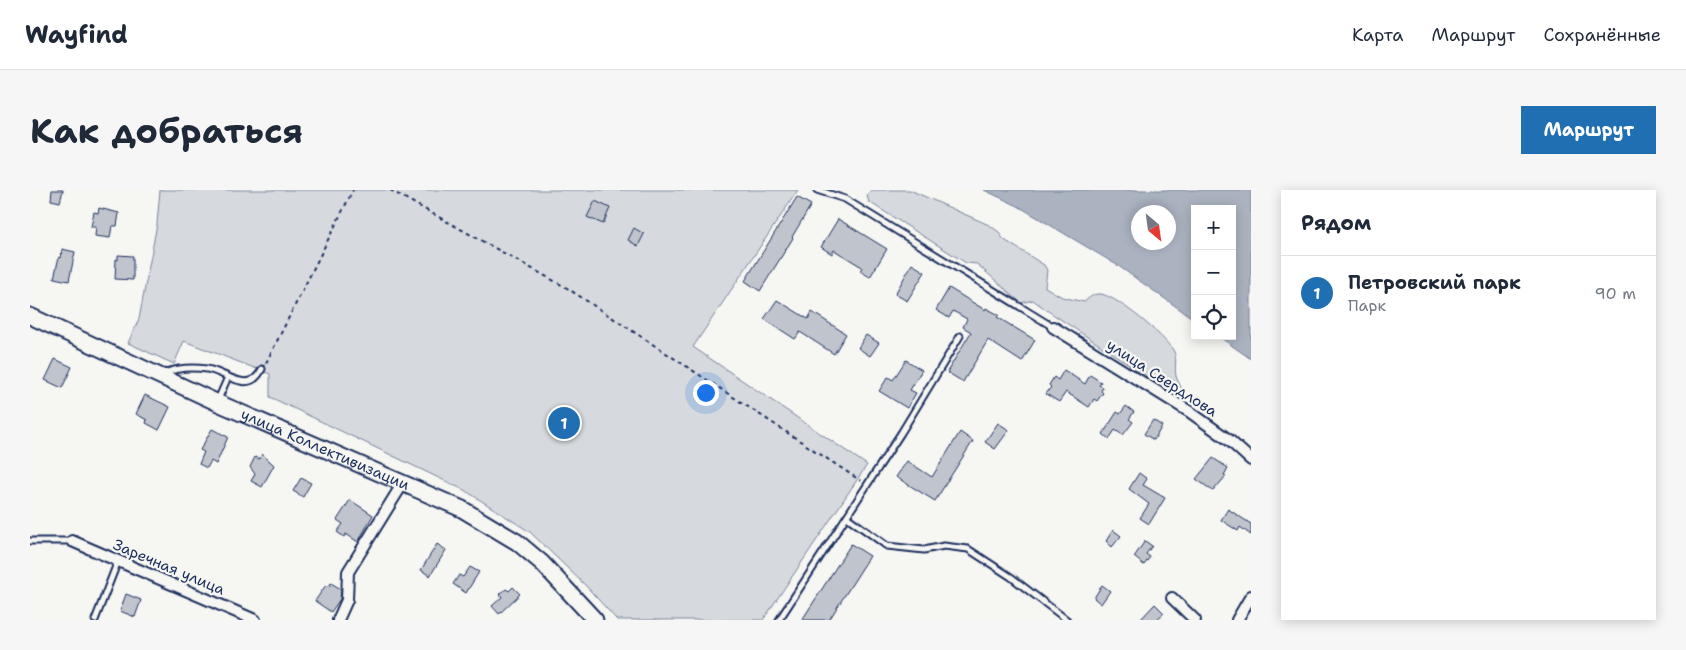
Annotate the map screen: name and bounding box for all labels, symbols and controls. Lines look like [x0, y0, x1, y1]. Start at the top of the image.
text: Wayfind [25, 19, 128, 51]
text: Карта [1352, 23, 1403, 47]
text: Маршрут [1431, 23, 1515, 47]
text: Сохранённые [1543, 23, 1661, 47]
button: Маршрут [1521, 106, 1656, 154]
text: Как добраться [30, 107, 303, 154]
north arrow [1131, 205, 1176, 250]
map controls [1191, 205, 1236, 340]
button: + [1191, 205, 1236, 250]
text: Рядом [1301, 209, 1371, 237]
button: − [1191, 250, 1236, 295]
text: Петровский парк [1348, 270, 1521, 295]
text: 1 [1313, 283, 1321, 304]
text: 90 m [1595, 283, 1636, 304]
button: locate [1191, 295, 1236, 340]
text: Парк [1348, 295, 1386, 316]
street label: улица Свердлова [1103, 335, 1222, 422]
your location [693, 380, 719, 406]
street label: улица Коллективизации [238, 404, 413, 495]
pin: 1 [548, 404, 580, 442]
street label: Заречная улица [110, 534, 229, 600]

